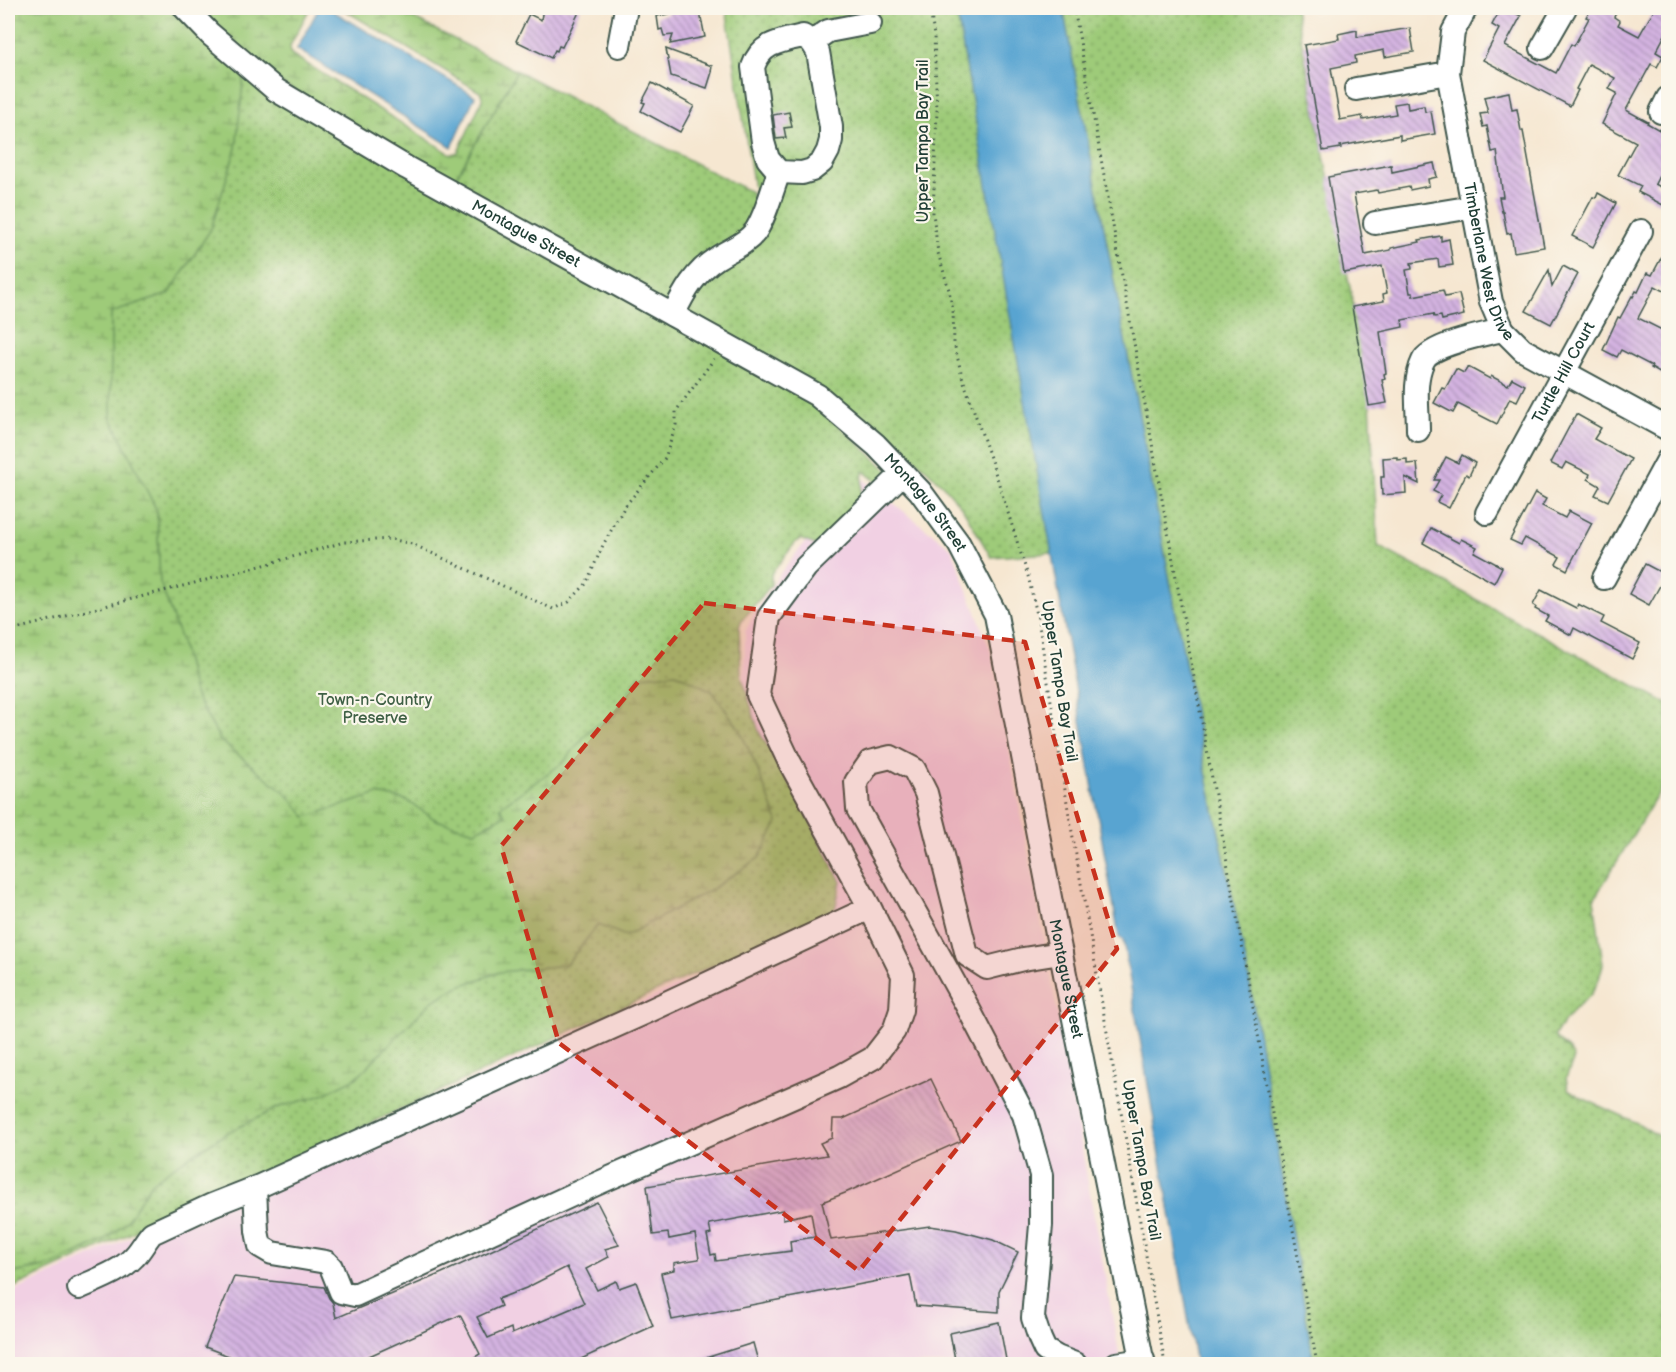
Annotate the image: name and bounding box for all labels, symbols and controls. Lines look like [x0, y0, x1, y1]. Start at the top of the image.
street label: Upper Tampa Bay Trail [914, 60, 933, 222]
street label: Timberlane West Drive [1459, 181, 1518, 345]
street label: Montague Street [468, 196, 584, 272]
street label: Turtle Hill Court [1528, 319, 1599, 427]
street label: Montague Street [880, 450, 971, 555]
street label: Upper Tampa Bay Trail [1037, 599, 1081, 763]
park label: Town-n-Country Preserve [318, 691, 433, 728]
street label: Montague Street [1045, 918, 1087, 1040]
street label: Upper Tampa Bay Trail [1117, 1078, 1165, 1242]

